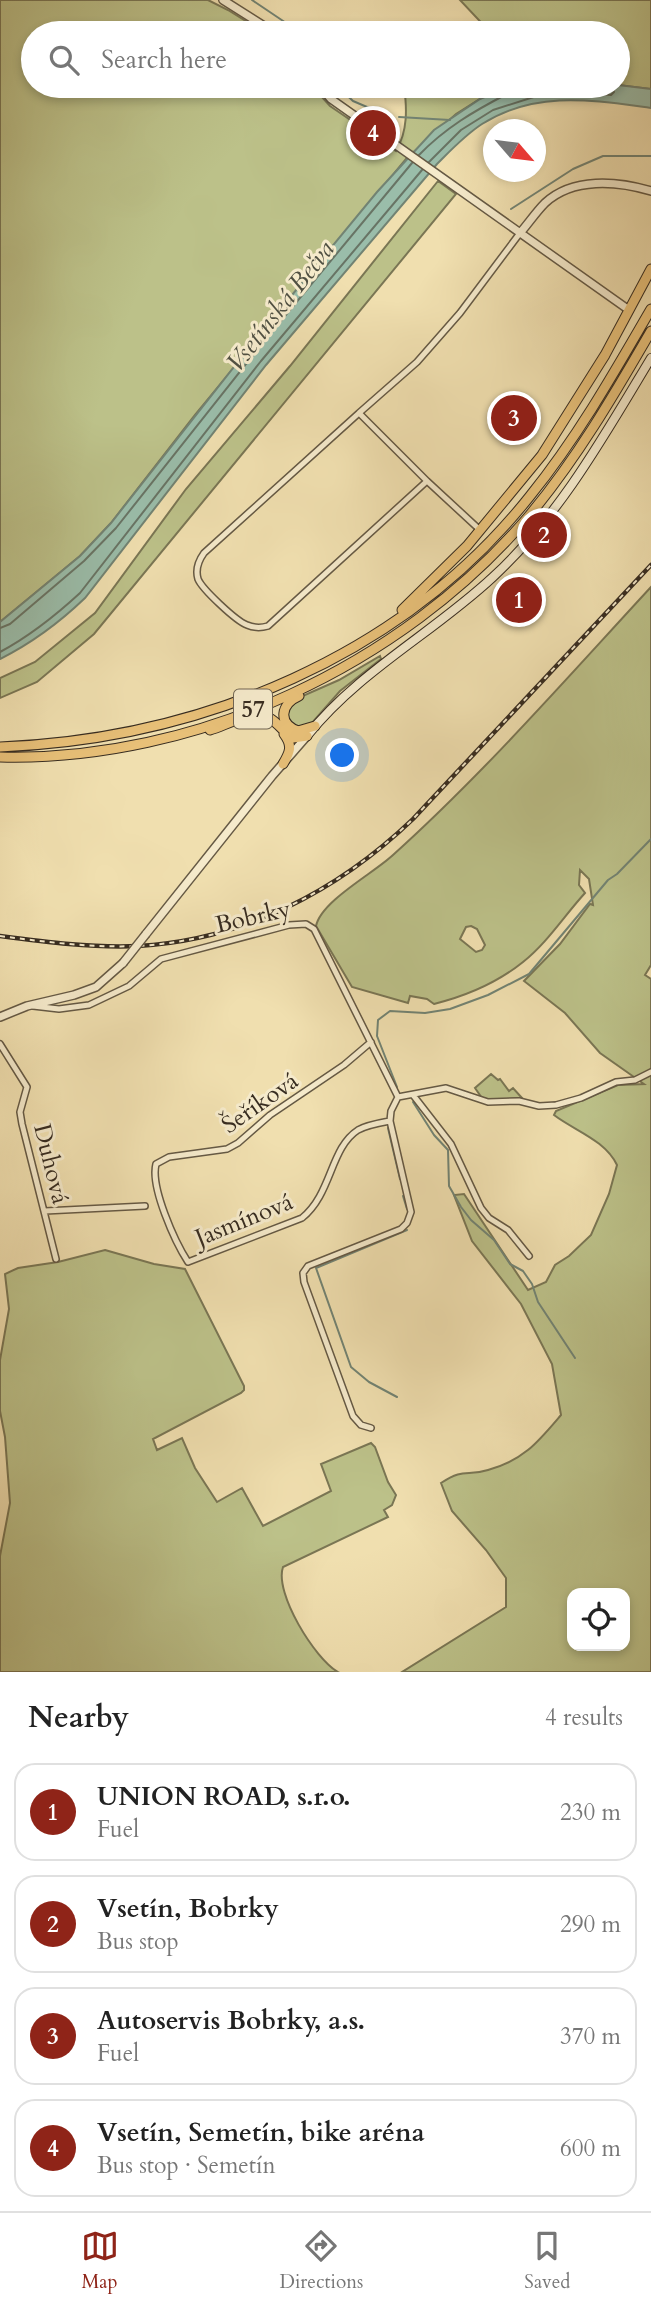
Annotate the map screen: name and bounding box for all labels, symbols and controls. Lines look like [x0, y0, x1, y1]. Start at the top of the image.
search box [21, 21, 630, 98]
icon: search [45, 41, 83, 79]
text: Search here [101, 42, 227, 77]
pin: 4 [350, 107, 396, 159]
north arrow [483, 119, 546, 182]
water label: Vsetínská Bečva [218, 233, 343, 379]
pin: 3 [491, 392, 537, 444]
pin: 2 [521, 509, 567, 561]
pin: 1 [496, 574, 542, 626]
road number: 57 [234, 690, 272, 729]
your location [325, 738, 359, 772]
street label: Bobrky [212, 892, 294, 942]
street label: Šeříková [215, 1064, 306, 1141]
street label: Duhová [25, 1121, 77, 1208]
street label: Jasmínová [187, 1185, 298, 1256]
map controls [567, 1588, 630, 1651]
button: locate [567, 1588, 630, 1651]
text: Nearby [28, 1697, 129, 1738]
text: 4 results [545, 1702, 623, 1733]
text: UNION ROAD, s.r.o. [97, 1779, 351, 1814]
text: 1 [47, 1797, 59, 1828]
text: 230 m [560, 1797, 621, 1828]
text: Fuel [97, 1814, 139, 1845]
text: Vsetín, Bobrky [97, 1891, 279, 1926]
text: 2 [47, 1909, 59, 1940]
text: 290 m [560, 1909, 621, 1940]
text: Bus stop [97, 1926, 179, 1957]
text: Autoservis Bobrky, a.s. [97, 2003, 365, 2038]
text: 3 [47, 2021, 59, 2052]
text: 370 m [560, 2021, 621, 2052]
text: Fuel [97, 2038, 139, 2069]
text: Vsetín, Semetín, bike aréna [97, 2115, 425, 2150]
text: 4 [47, 2133, 59, 2164]
text: 600 m [560, 2133, 621, 2164]
text: Bus stop · Semetín [97, 2150, 276, 2181]
tab: Map [81, 2227, 119, 2295]
tab: Directions [280, 2227, 363, 2295]
tab: Saved [524, 2227, 570, 2295]

